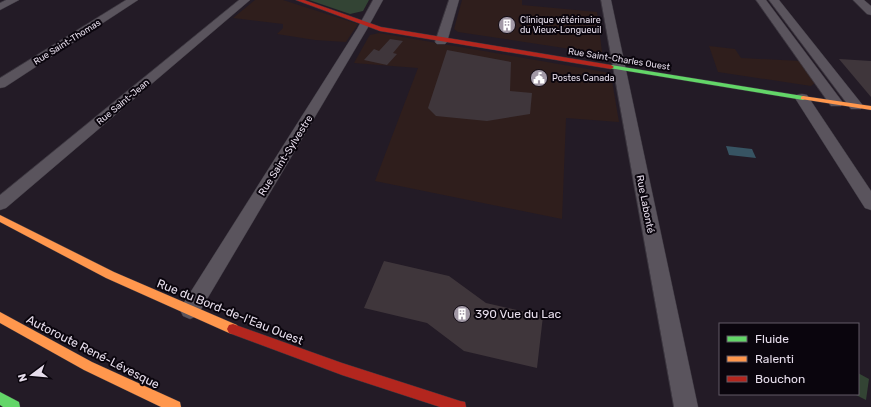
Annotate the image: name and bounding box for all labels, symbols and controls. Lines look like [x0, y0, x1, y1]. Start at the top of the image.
building icon: Clinique vétérinaire du Vieux-Longueuil [497, 15, 517, 35]
place label: Clinique vétérinaire du Vieux-Longueuil [520, 15, 601, 35]
street label: Rue Saint-Thomas [32, 17, 103, 67]
street label: Rue Saint-Charles Ouest [567, 46, 671, 72]
public building icon: Postes Canada [529, 68, 549, 88]
place label: Postes Canada [552, 73, 615, 83]
street label: Rue Saint-Jean [95, 77, 151, 127]
street label: Rue Saint-Sylvestre [256, 113, 316, 198]
street label: Rue Labonté [634, 174, 657, 235]
street label: Rue du Bord-de-l'Eau Ouest [155, 276, 305, 348]
building icon: 390 Vue du Lac [452, 304, 472, 324]
place label: 390 Vue du Lac [475, 307, 562, 321]
street label: Autoroute René-Lévesque [24, 312, 162, 392]
legend [719, 323, 859, 395]
text: Fluide [755, 332, 789, 346]
text: Ralenti [755, 352, 794, 366]
north arrow [12, 355, 52, 395]
text: N [16, 372, 30, 383]
text: Bouchon [755, 372, 805, 386]

